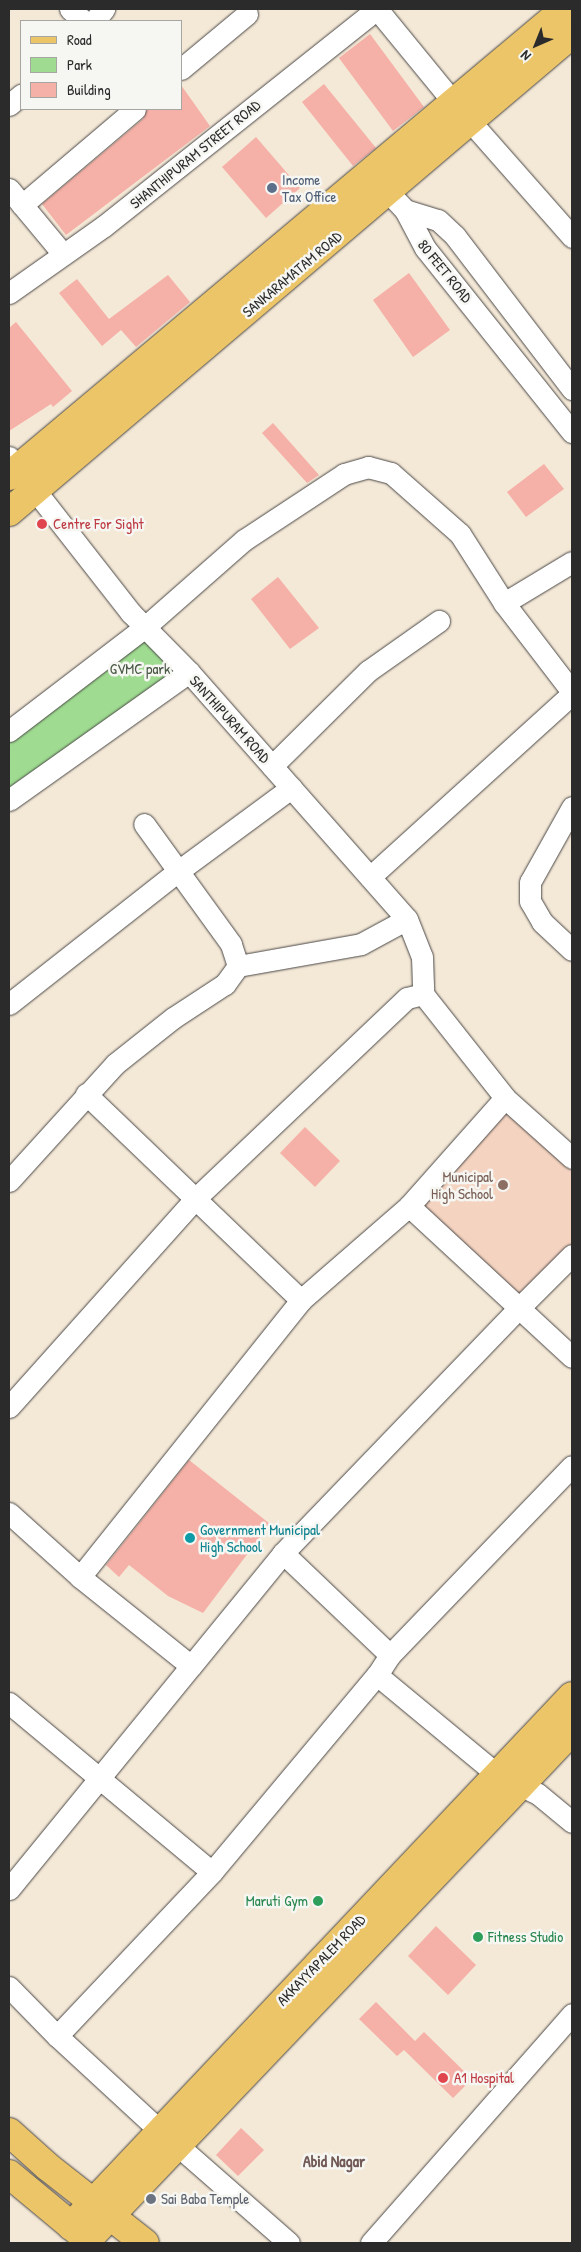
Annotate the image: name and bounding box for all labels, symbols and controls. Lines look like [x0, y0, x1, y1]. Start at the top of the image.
legend [20, 20, 182, 110]
north arrow [511, 20, 561, 70]
text: Road [67, 29, 92, 50]
text: N [516, 47, 535, 66]
text: Park [67, 54, 92, 75]
text: Building [67, 79, 111, 100]
street label: SHANTHIPURAM STREET ROAD [126, 96, 264, 212]
place label: Income Tax Office [282, 170, 336, 205]
marker: Income Tax Office [266, 182, 278, 194]
street label: SANKARAMATAM ROAD [239, 227, 345, 321]
street label: 80 FEET ROAD [414, 236, 476, 306]
place label: Centre For Sight [53, 515, 144, 533]
marker: Centre For Sight [35, 517, 49, 531]
park label: GVMC park [110, 660, 170, 678]
street label: SANTHIPURAM ROAD [186, 672, 274, 766]
place label: Municipal High School [431, 1167, 493, 1202]
marker: Municipal High School [497, 1179, 509, 1191]
place label: Government Municipal High School [200, 1520, 320, 1555]
marker: Government Municipal High School [184, 1532, 196, 1544]
place label: Maruti Gym [246, 1892, 308, 1910]
marker: Maruti Gym [312, 1895, 324, 1907]
street label: AKKAYYAPALEM ROAD [273, 1911, 369, 2009]
place label: Fitness Studio [488, 1928, 563, 1946]
marker: Fitness Studio [472, 1931, 484, 1943]
place label: A1 Hospital [454, 2069, 514, 2087]
marker: A1 Hospital [436, 2071, 450, 2085]
district label: Abid Nagar [303, 2151, 365, 2171]
place label: Sai Baba Temple [161, 2190, 249, 2208]
marker: Sai Baba Temple [145, 2193, 157, 2205]

